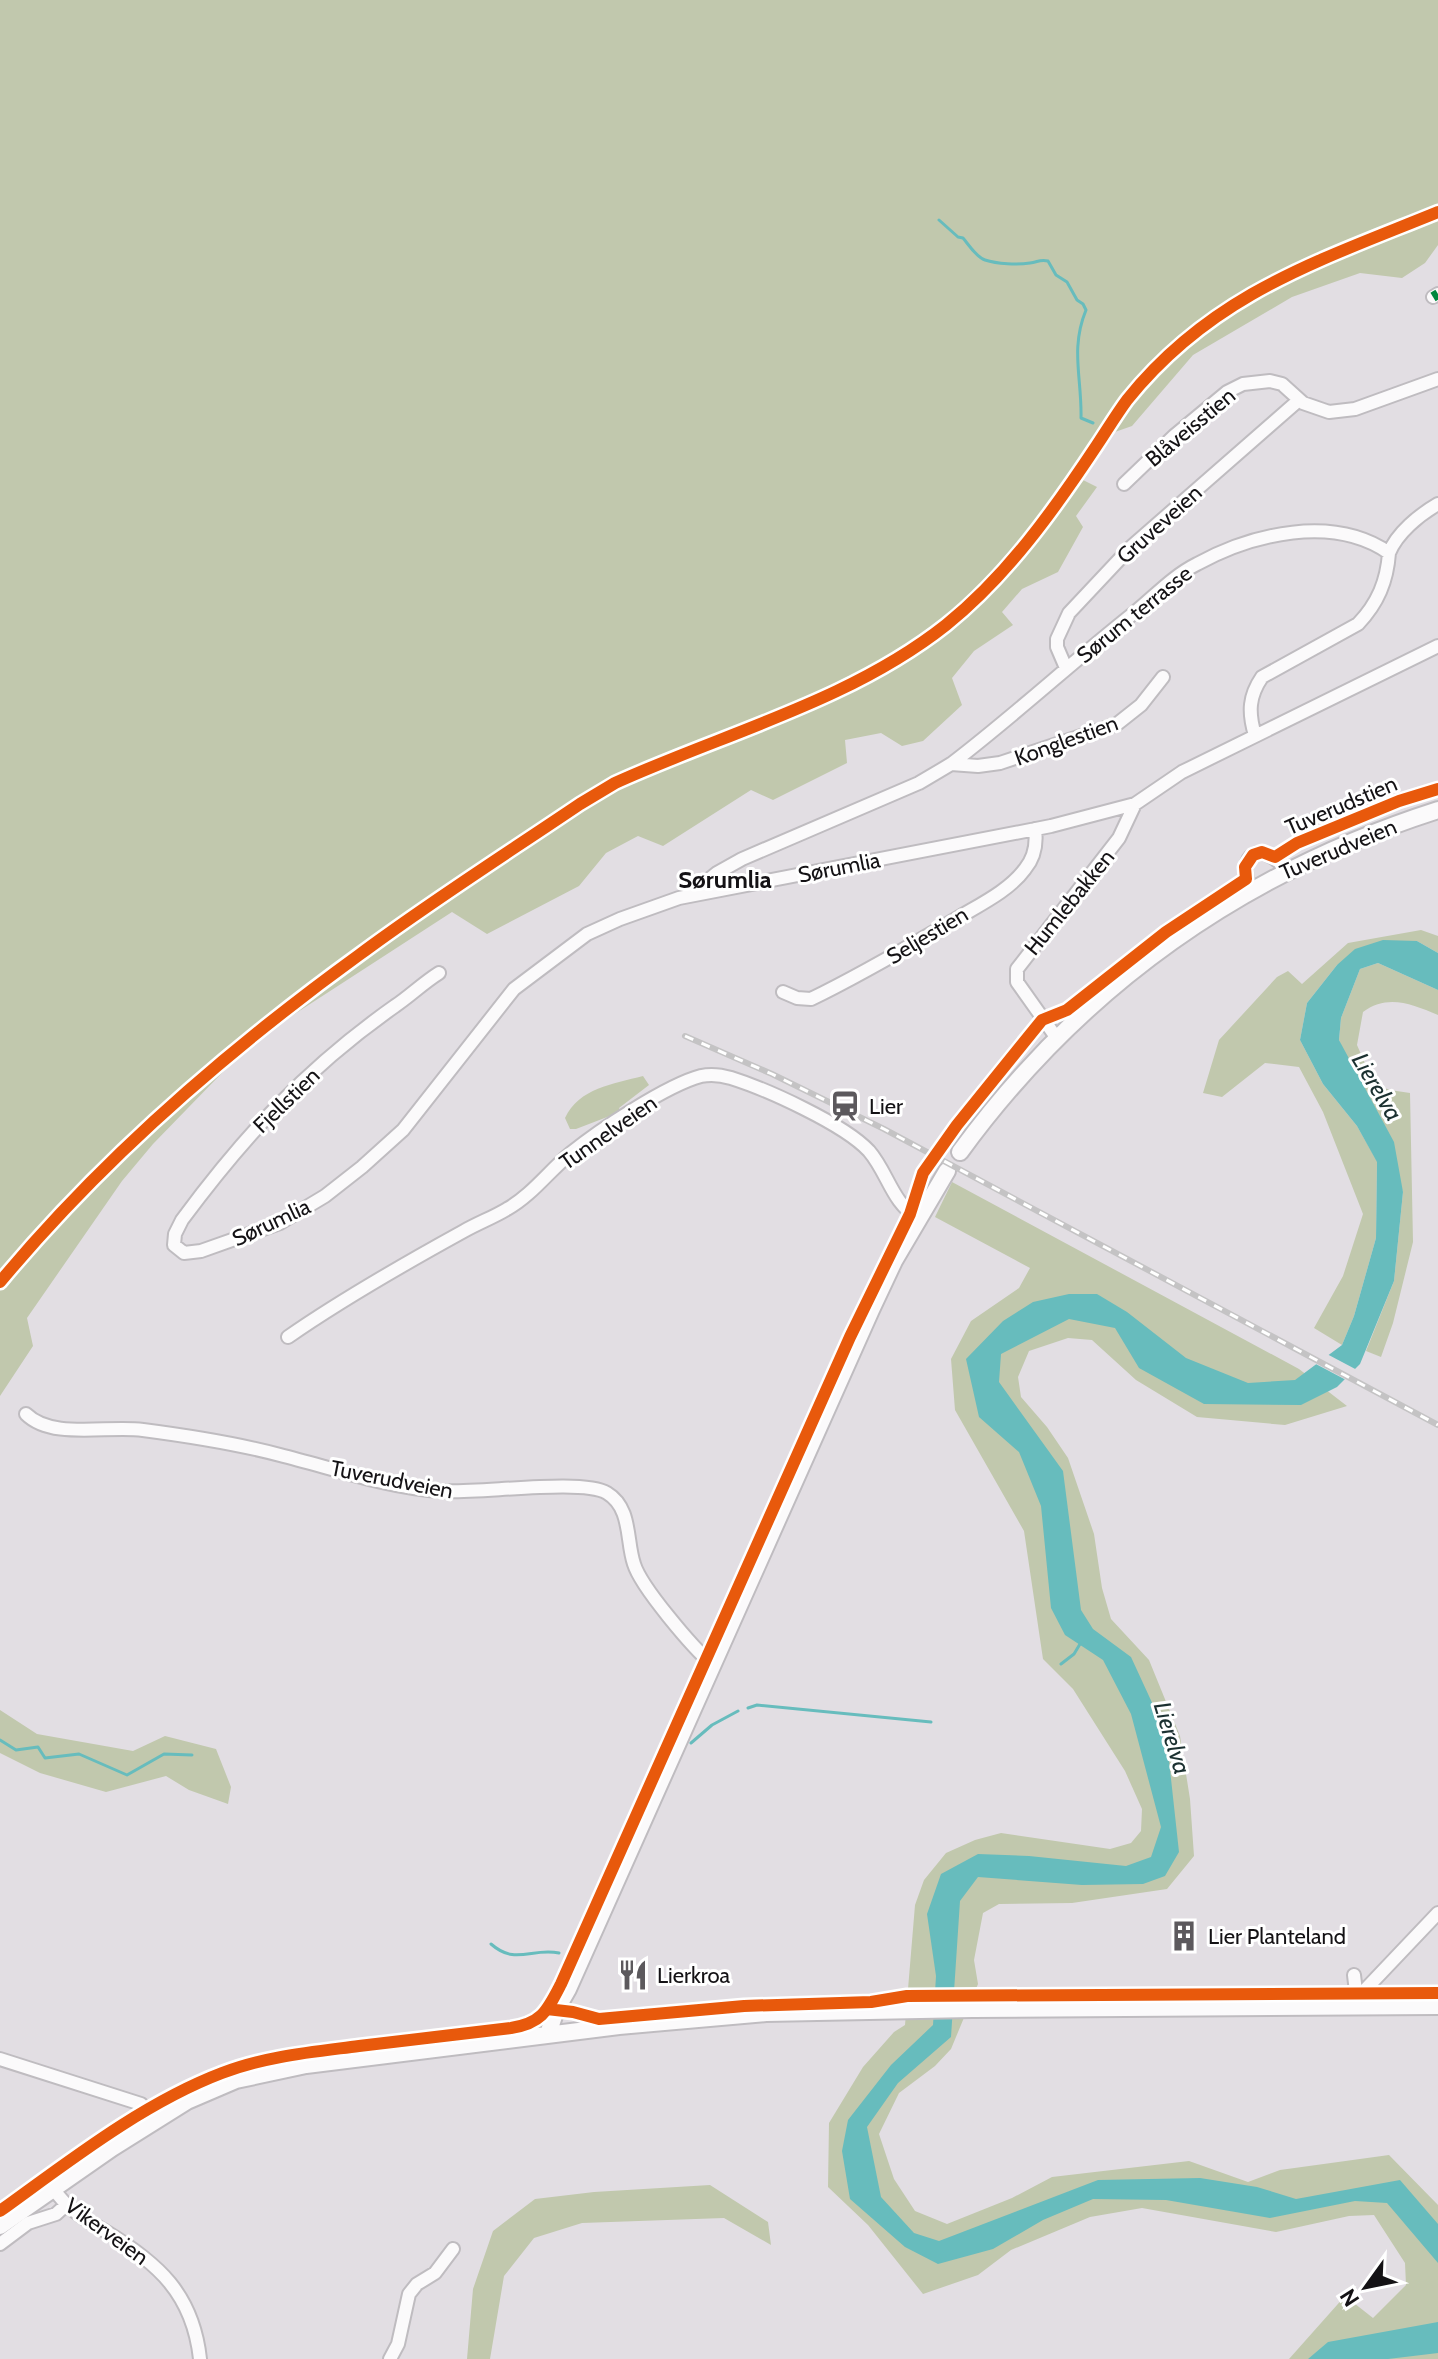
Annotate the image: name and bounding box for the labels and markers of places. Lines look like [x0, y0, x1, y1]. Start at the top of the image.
station icon: Lier [828, 1089, 862, 1123]
place label: Lier [869, 1093, 903, 1120]
building icon: Lier Planteland [1167, 1919, 1201, 1953]
place label: Lier Planteland [1208, 1923, 1346, 1950]
restaurant icon: Lierkroa [616, 1958, 650, 1992]
place label: Lierkroa [657, 1962, 731, 1989]

